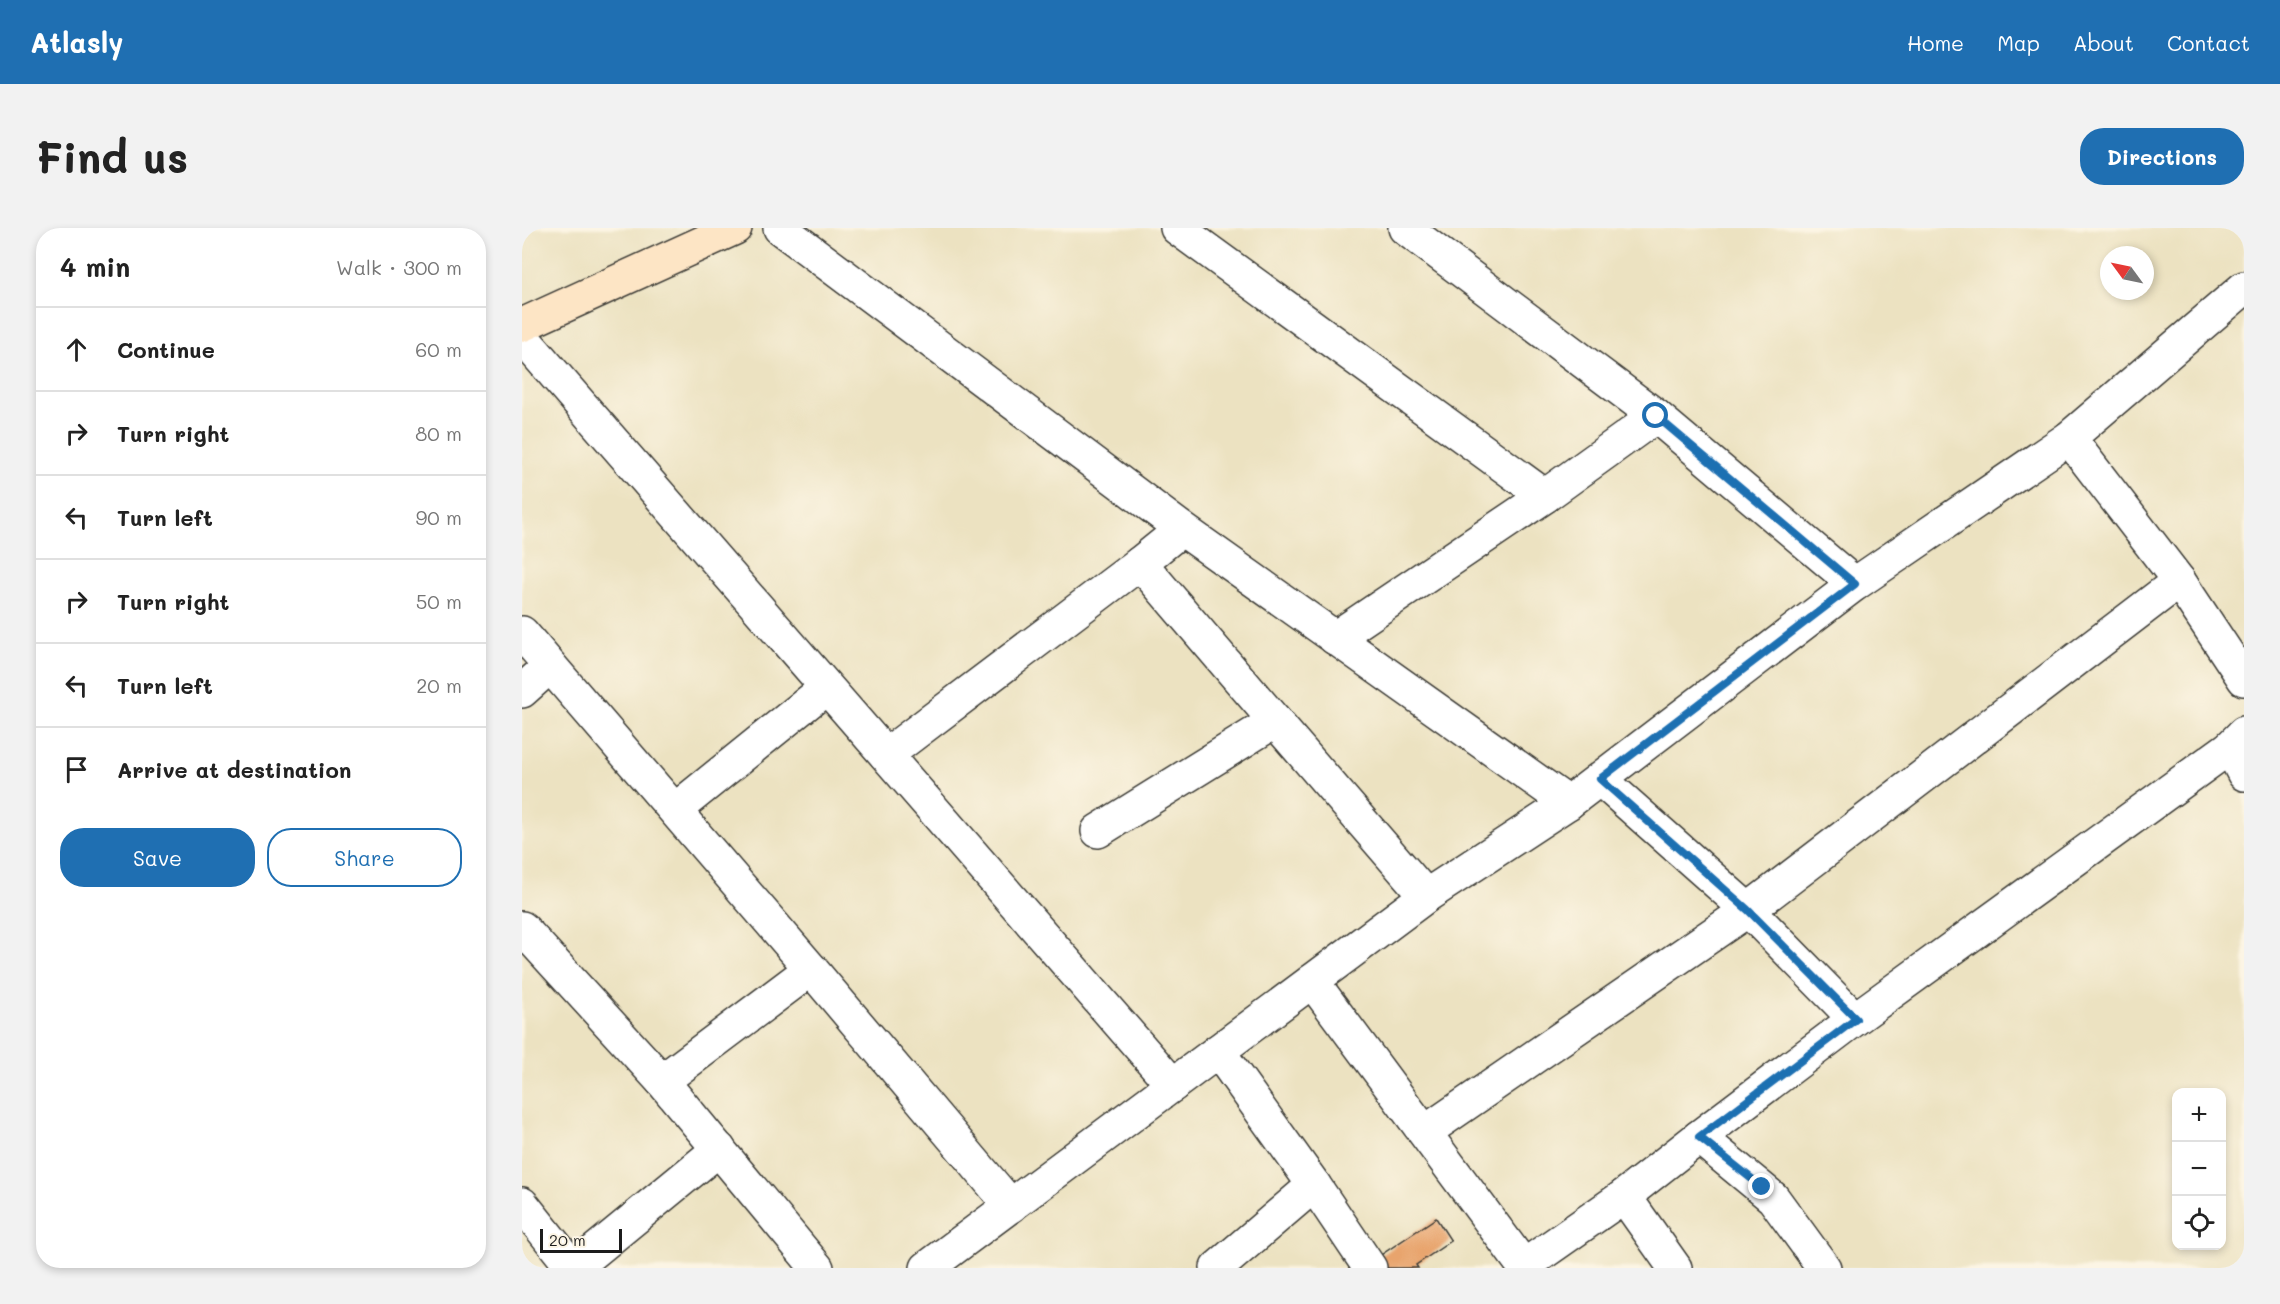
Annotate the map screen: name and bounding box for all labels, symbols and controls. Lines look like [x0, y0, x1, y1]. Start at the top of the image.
text: Atlasly [30, 24, 124, 60]
text: Home [1907, 29, 1964, 56]
text: Map [1997, 29, 2040, 56]
text: About [2073, 29, 2134, 56]
text: Contact [2167, 29, 2250, 56]
button: Directions [2080, 128, 2244, 185]
text: Find us [36, 129, 188, 184]
north arrow [2100, 246, 2154, 300]
text: 4 min [60, 250, 130, 284]
text: Walk · 300 m [336, 254, 462, 280]
icon: ahead [60, 333, 93, 366]
text: Continue [117, 335, 215, 364]
text: 60 m [415, 336, 462, 362]
route start [1642, 402, 1668, 428]
icon: right [60, 417, 93, 450]
text: Turn right [117, 419, 229, 448]
text: 80 m [415, 420, 462, 446]
icon: left [60, 501, 93, 534]
text: Turn left [117, 503, 213, 532]
text: 90 m [416, 504, 462, 530]
icon: right [60, 585, 93, 618]
text: Turn right [117, 587, 229, 616]
text: 50 m [416, 588, 462, 614]
icon: left [60, 669, 93, 702]
text: Turn left [117, 671, 213, 700]
text: 20 m [416, 672, 462, 698]
icon: arrive [60, 753, 93, 786]
text: Arrive at destination [117, 755, 352, 784]
button: Save [60, 828, 255, 887]
button: Share [267, 828, 462, 887]
map controls [2172, 1088, 2226, 1250]
button: + [2172, 1088, 2226, 1142]
button: − [2172, 1142, 2226, 1196]
route end [1748, 1173, 1774, 1199]
button: locate [2172, 1196, 2226, 1250]
scale bar [540, 1226, 622, 1254]
text: 20 m [549, 1229, 586, 1250]

